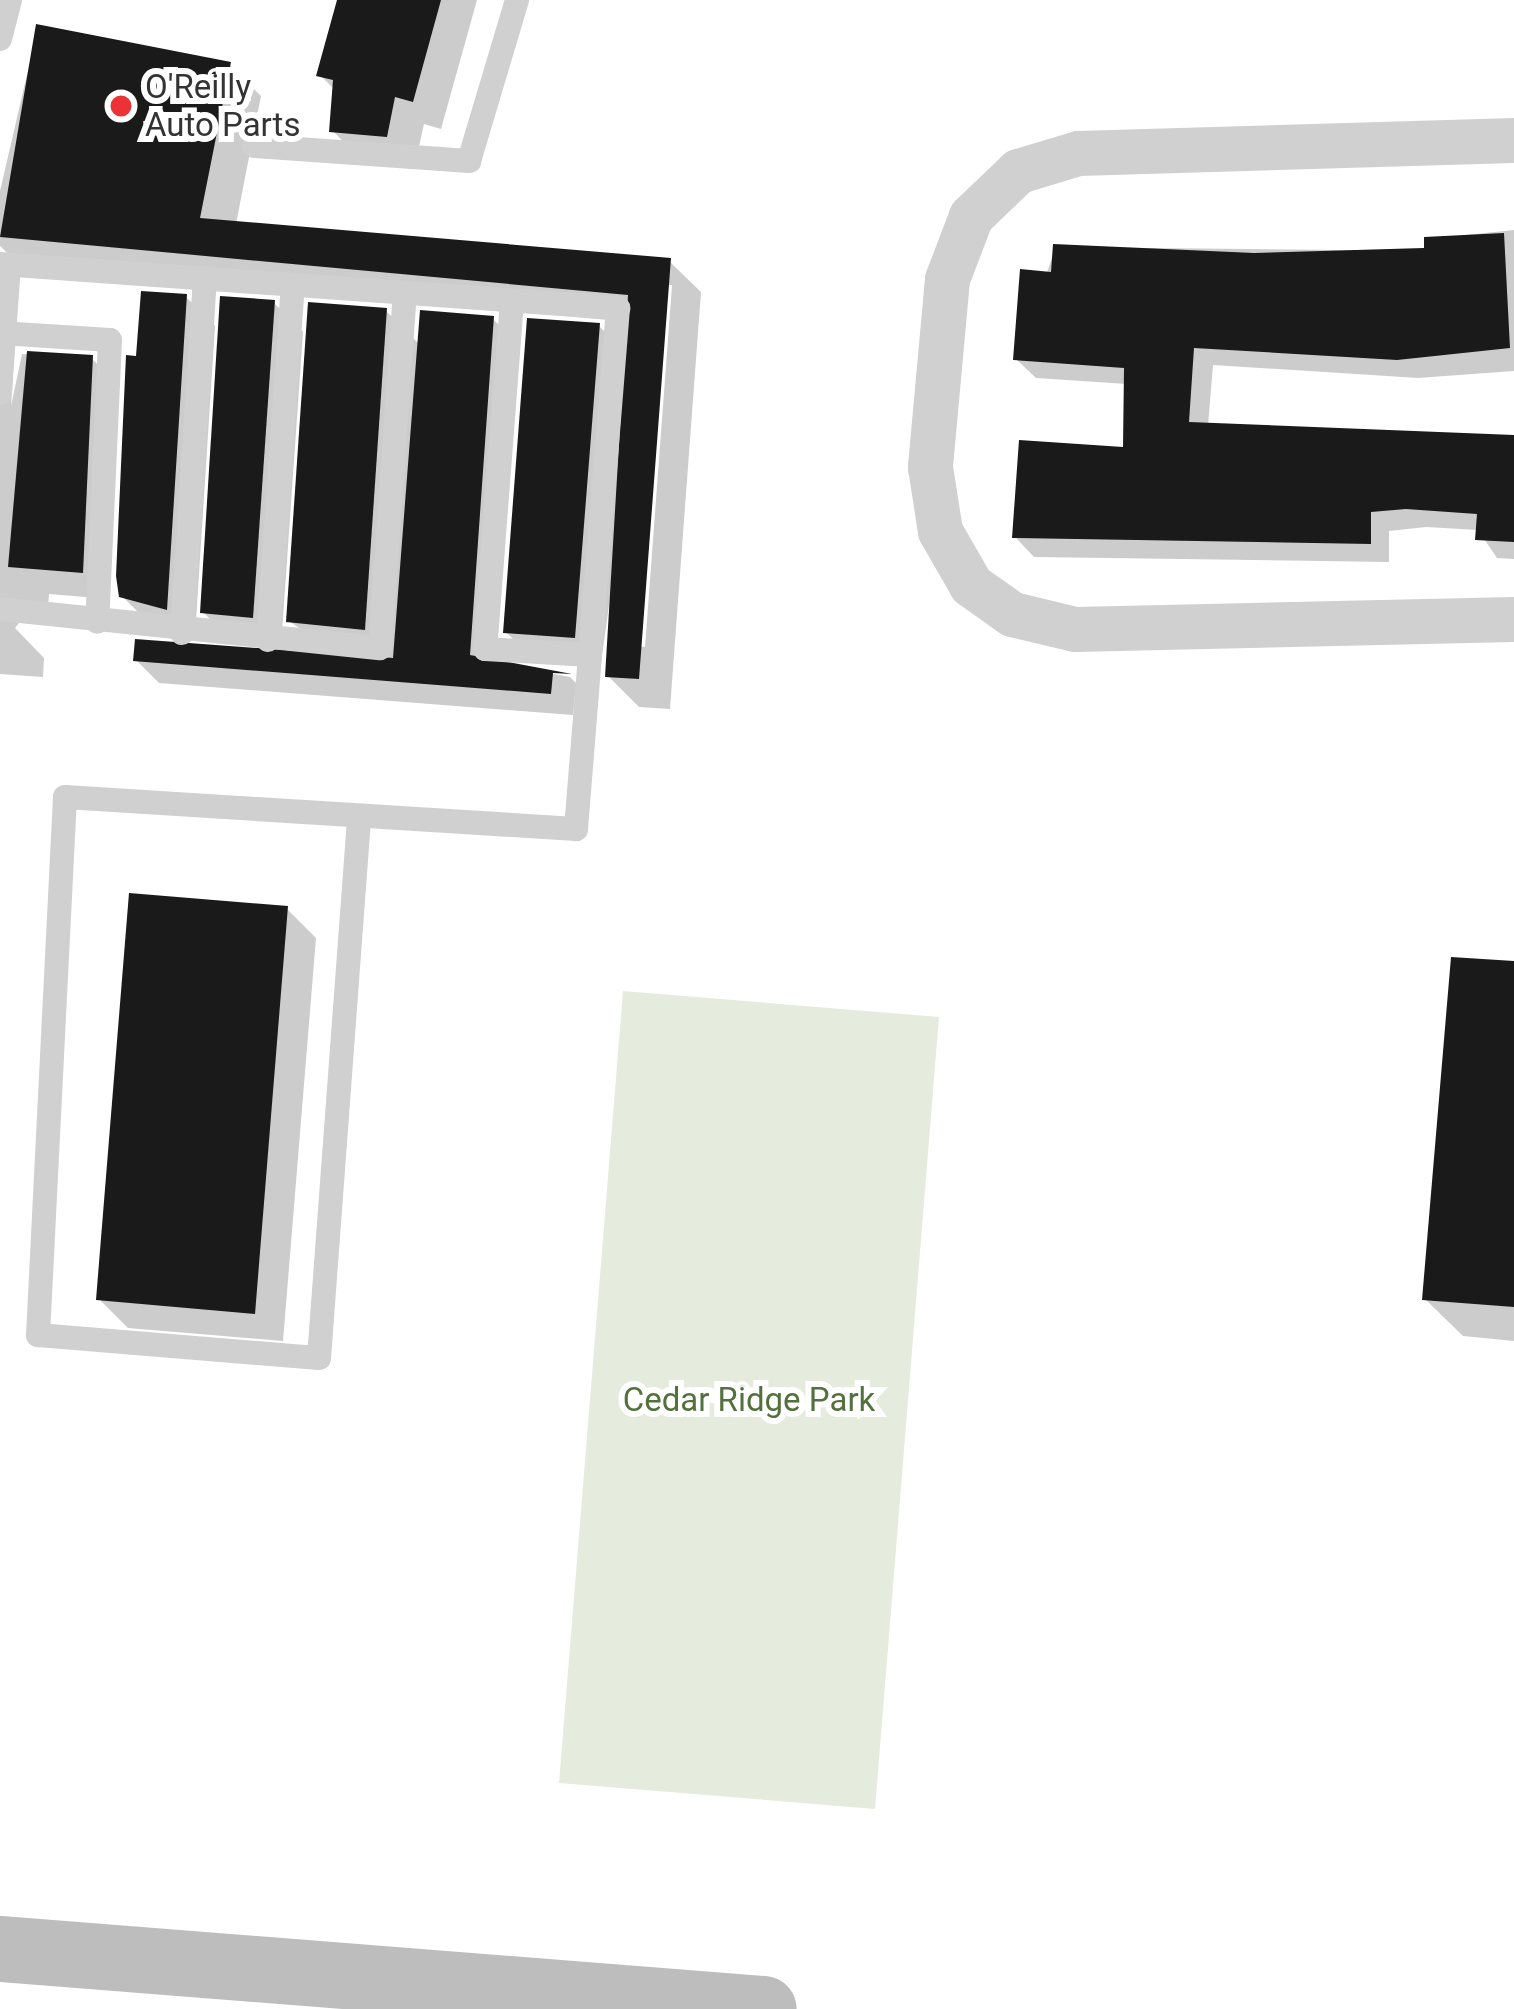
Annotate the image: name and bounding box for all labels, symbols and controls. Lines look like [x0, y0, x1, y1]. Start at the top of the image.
place label: O'Reilly Auto Parts [145, 67, 300, 145]
marker: O'Reilly Auto Parts [108, 93, 134, 119]
park label: Cedar Ridge Park [623, 1380, 875, 1420]

